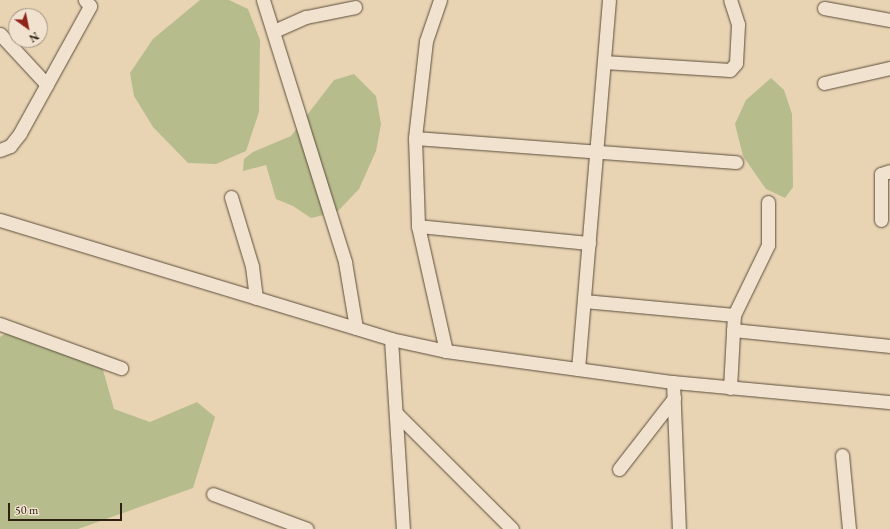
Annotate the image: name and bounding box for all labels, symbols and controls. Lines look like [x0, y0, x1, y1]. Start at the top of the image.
north arrow [8, 8, 48, 48]
text: N [26, 29, 42, 46]
scale bar [10, 495, 124, 521]
text: 50 m [15, 502, 38, 518]

